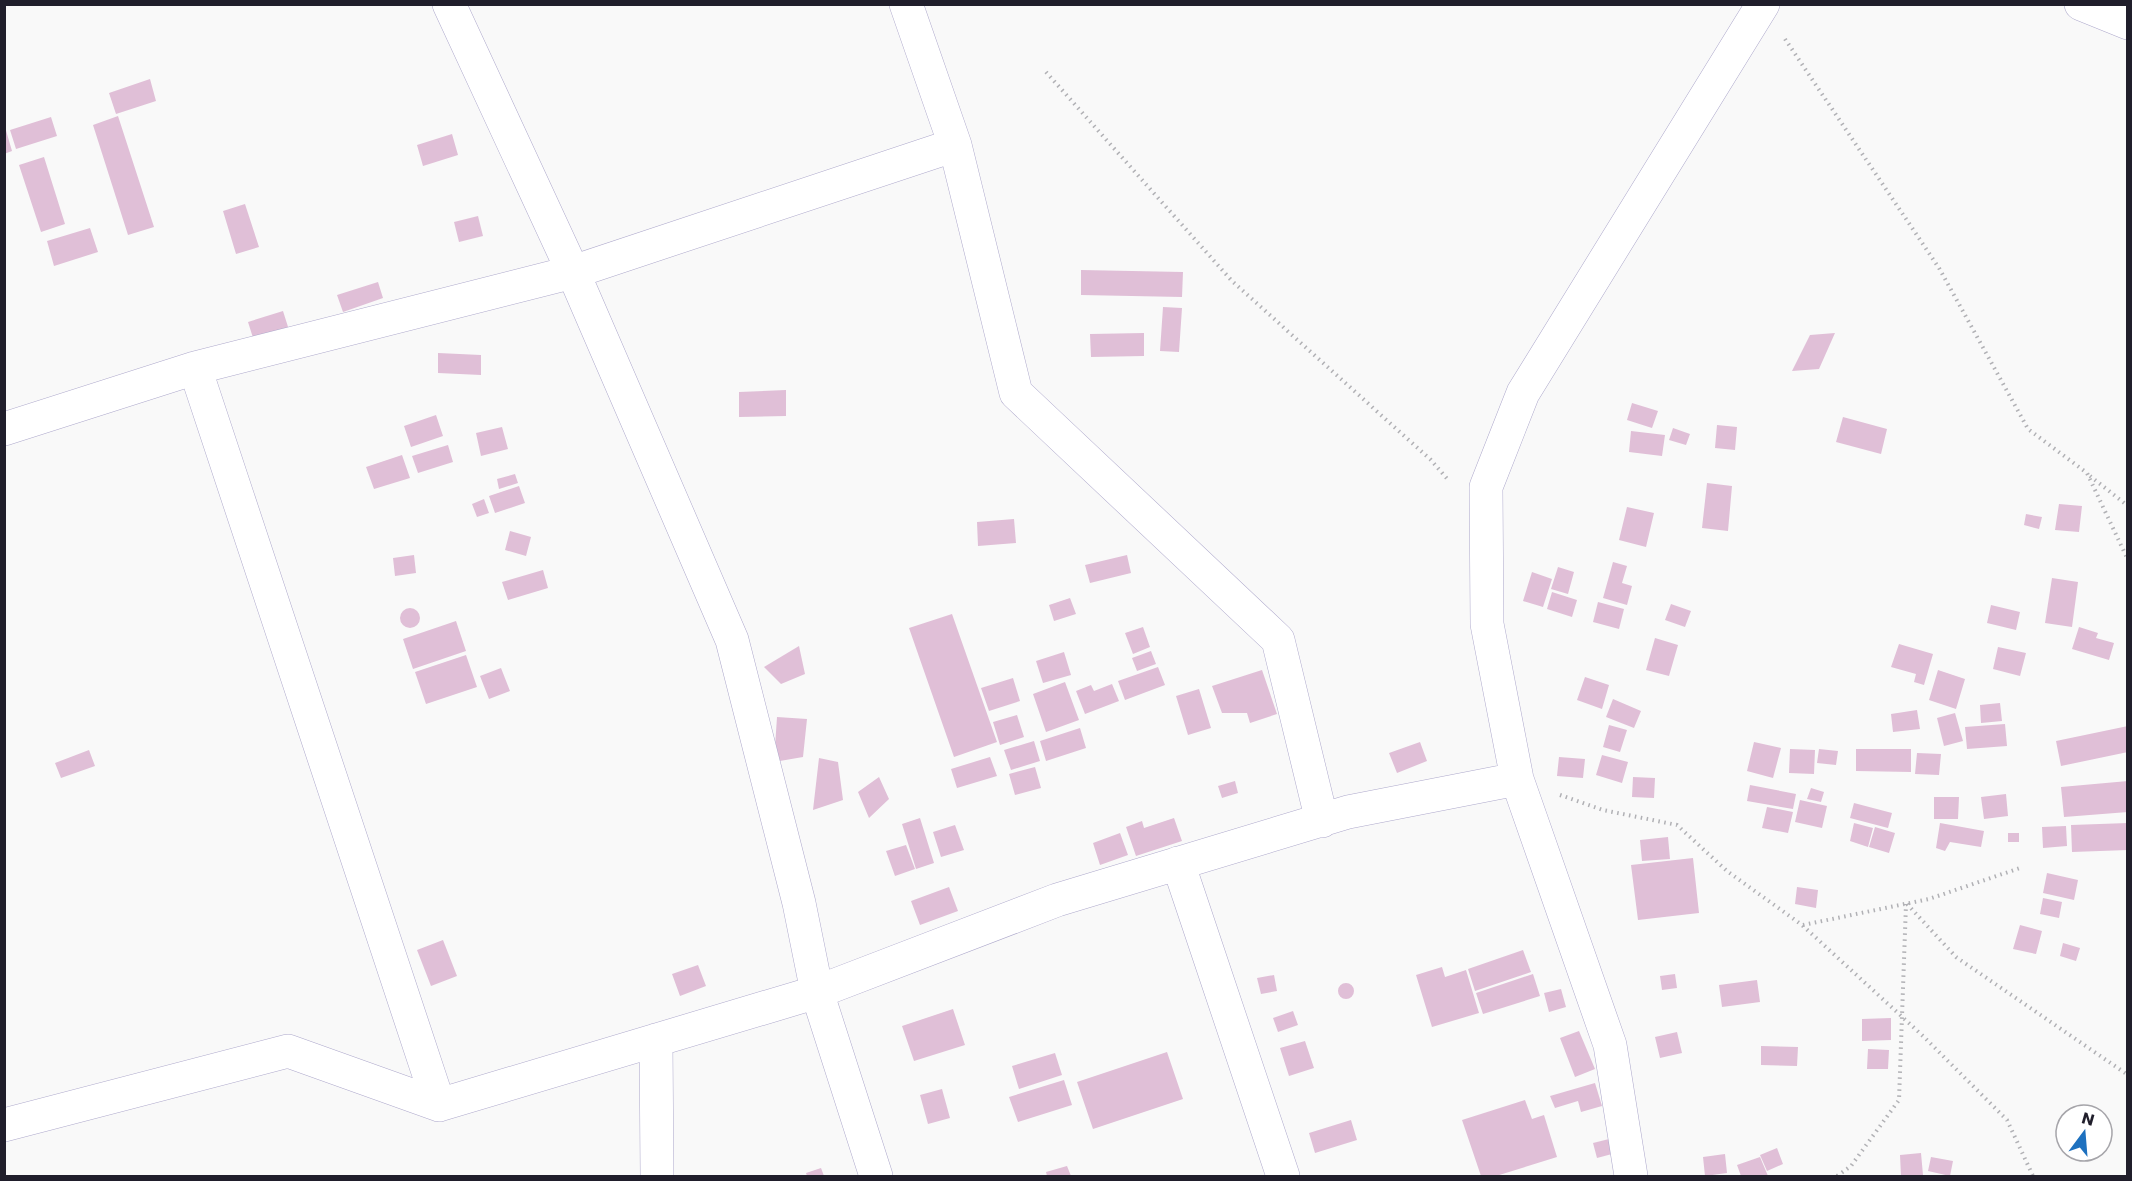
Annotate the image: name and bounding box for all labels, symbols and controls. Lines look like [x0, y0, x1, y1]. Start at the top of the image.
north arrow [2054, 1103, 2114, 1163]
text: N [2079, 1106, 2097, 1132]

